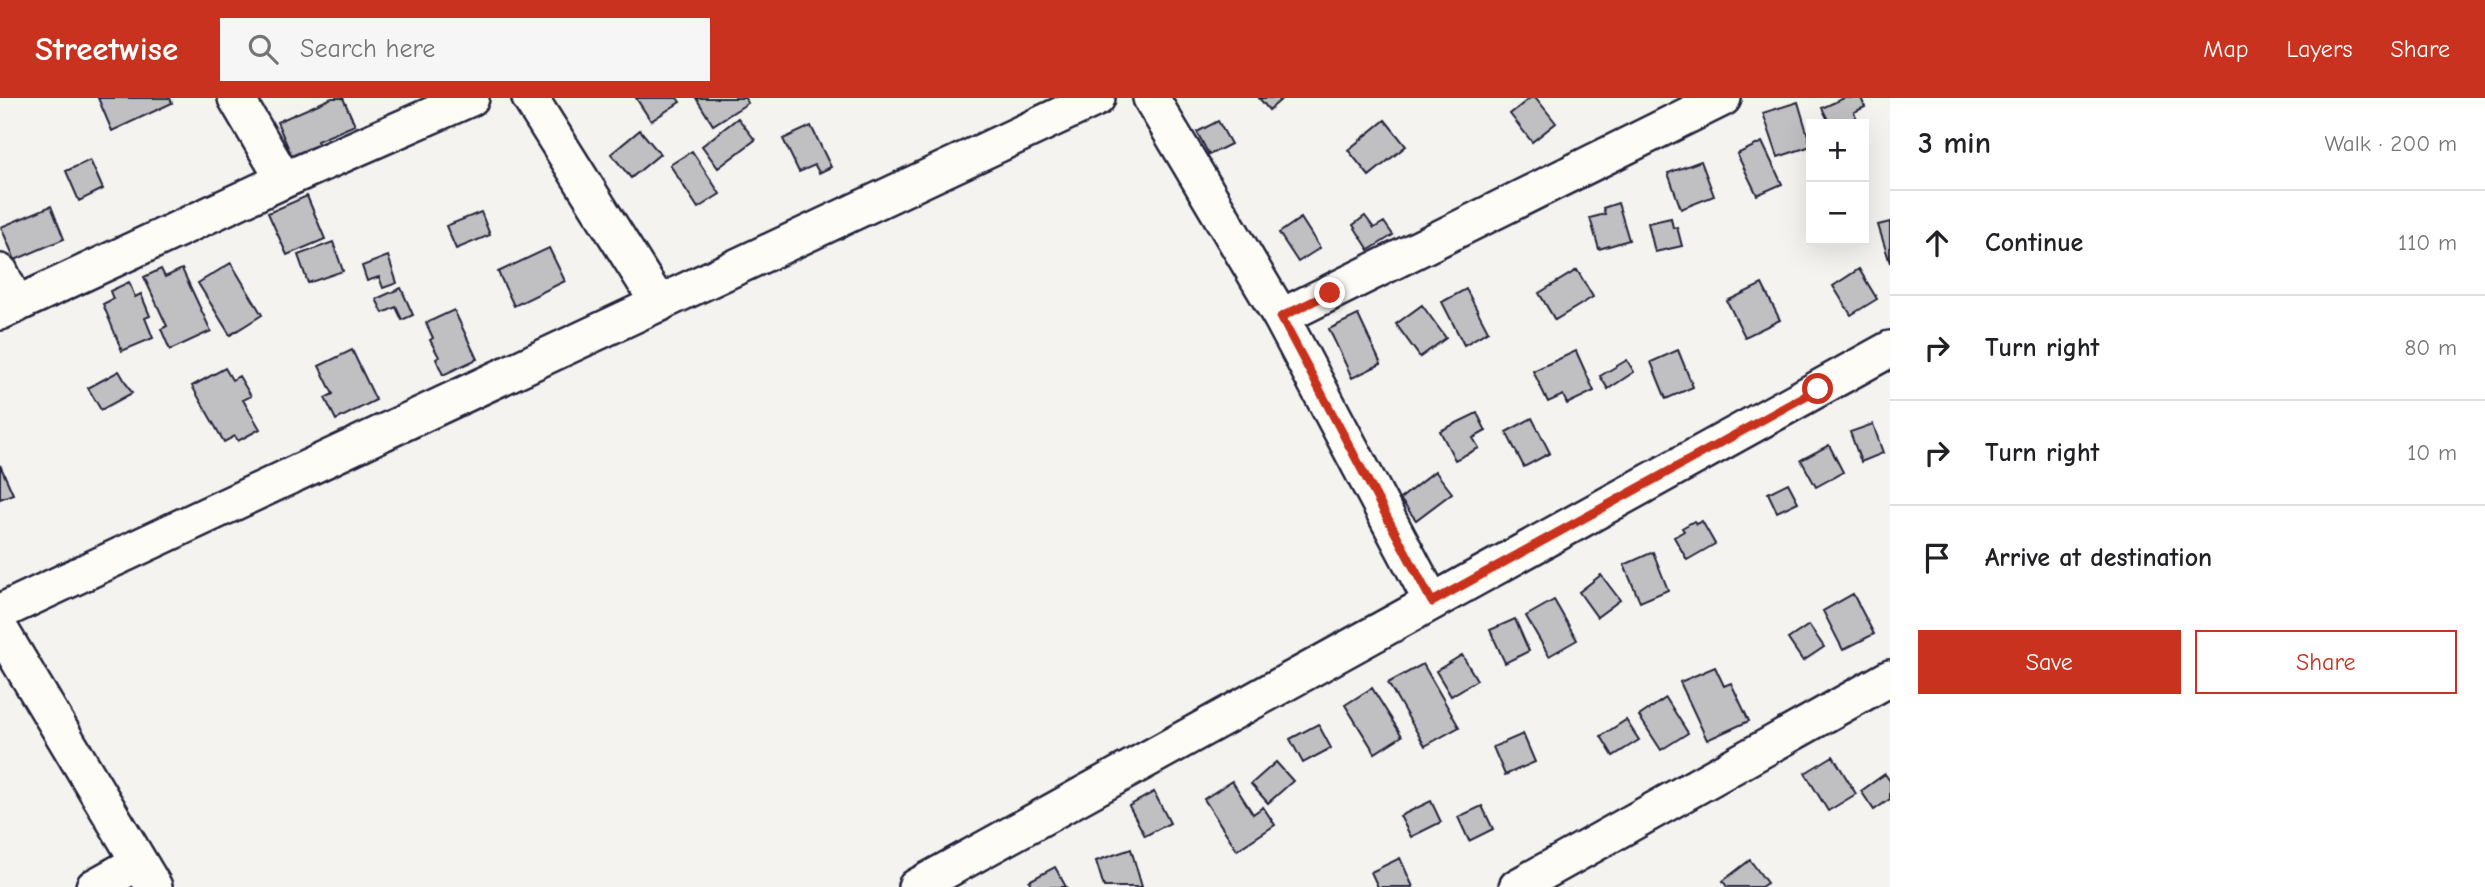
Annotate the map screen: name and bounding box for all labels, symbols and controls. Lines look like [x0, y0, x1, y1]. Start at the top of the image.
search box [220, 18, 710, 81]
text: Streetwise [35, 30, 178, 68]
icon: search [244, 30, 282, 68]
text: Search here [300, 34, 435, 64]
text: Map [2203, 35, 2249, 63]
text: Layers [2287, 35, 2352, 63]
text: Share [2390, 35, 2450, 63]
map controls [1806, 119, 1869, 245]
button: + [1806, 119, 1869, 182]
text: 3 min [1918, 126, 1991, 161]
text: Walk · 200 m [2324, 130, 2457, 157]
button: − [1806, 182, 1869, 245]
icon: ahead [1918, 224, 1956, 262]
text: Continue [1985, 228, 2083, 258]
text: 110 m [2398, 229, 2457, 256]
route end [1314, 277, 1345, 308]
icon: right [1918, 329, 1956, 367]
text: Turn right [1985, 333, 2099, 363]
text: 80 m [2404, 334, 2457, 361]
route start [1802, 373, 1833, 404]
icon: right [1918, 434, 1956, 472]
text: Turn right [1985, 438, 2099, 468]
text: 10 m [2407, 439, 2457, 466]
icon: arrive [1918, 539, 1956, 577]
text: Arrive at destination [1985, 543, 2212, 573]
button: Save [1918, 630, 2181, 694]
button: Share [2195, 630, 2457, 694]

